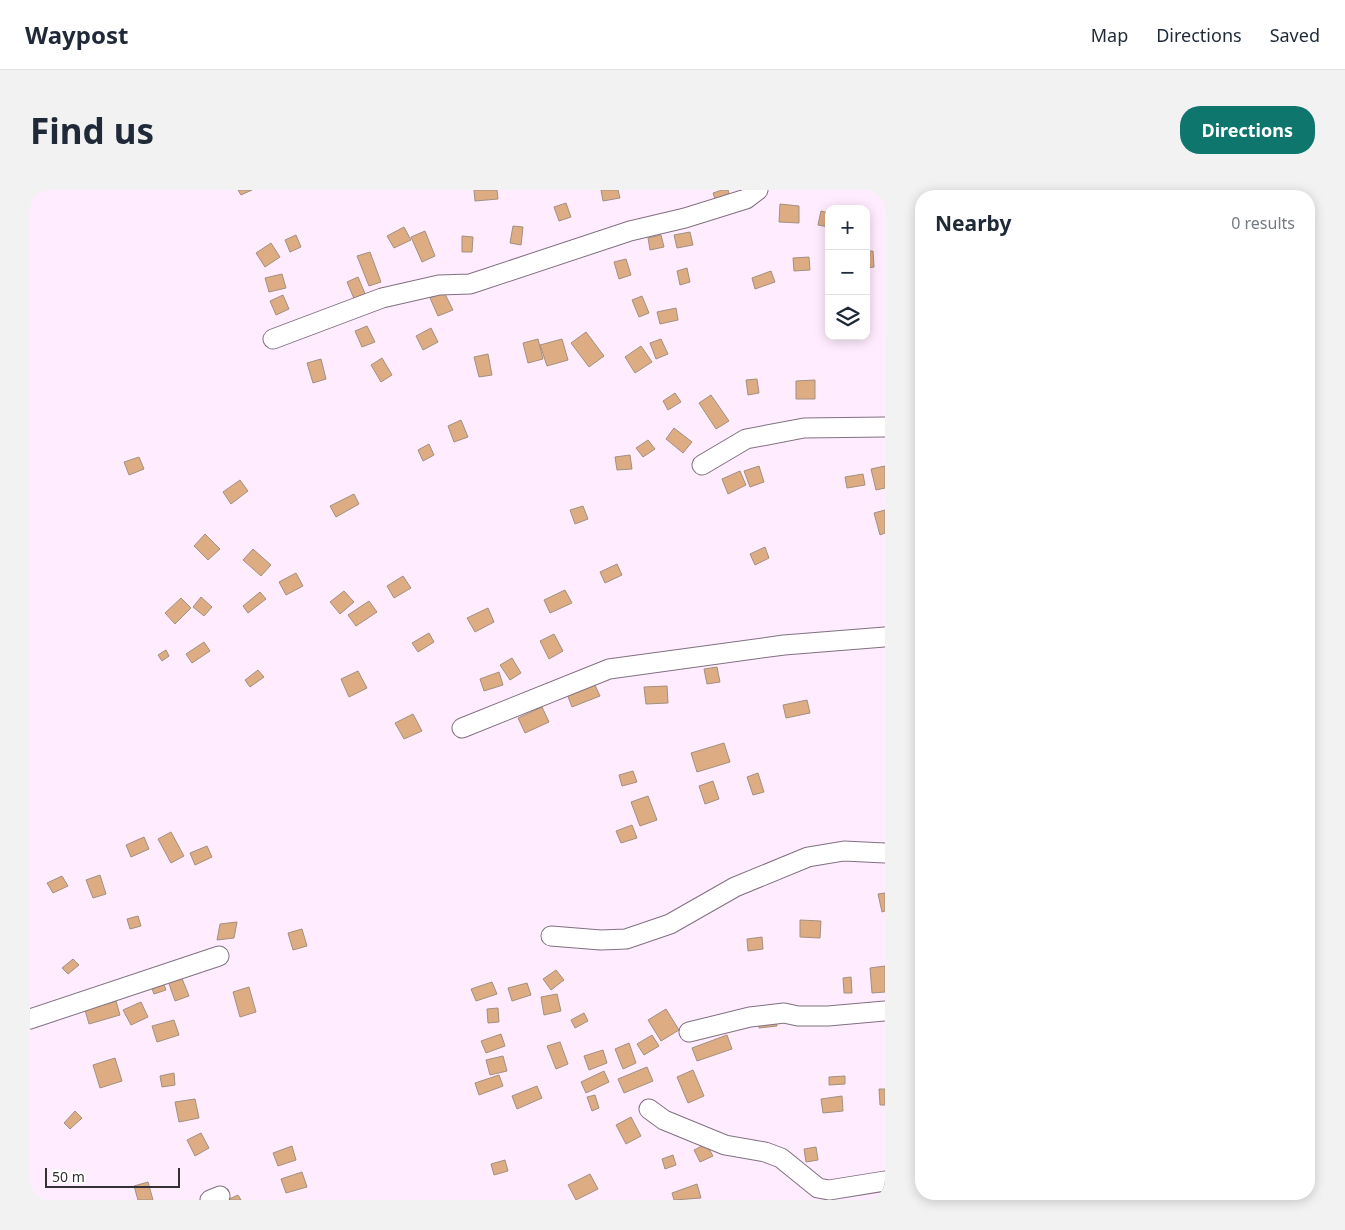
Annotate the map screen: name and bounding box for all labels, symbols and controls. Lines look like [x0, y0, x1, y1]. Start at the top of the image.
text: Waypost [25, 18, 128, 51]
text: Map [1091, 23, 1128, 47]
text: Directions [1156, 23, 1242, 47]
text: Saved [1270, 23, 1320, 47]
button: Directions [1180, 106, 1315, 154]
text: Find us [30, 107, 154, 154]
map controls [825, 205, 870, 340]
button: + [825, 205, 870, 250]
text: Nearby [935, 209, 1011, 237]
text: 0 results [1231, 212, 1295, 234]
button: − [825, 250, 870, 295]
button: layers [825, 295, 870, 340]
scale bar [45, 1165, 180, 1188]
text: 50 m [52, 1167, 85, 1186]

